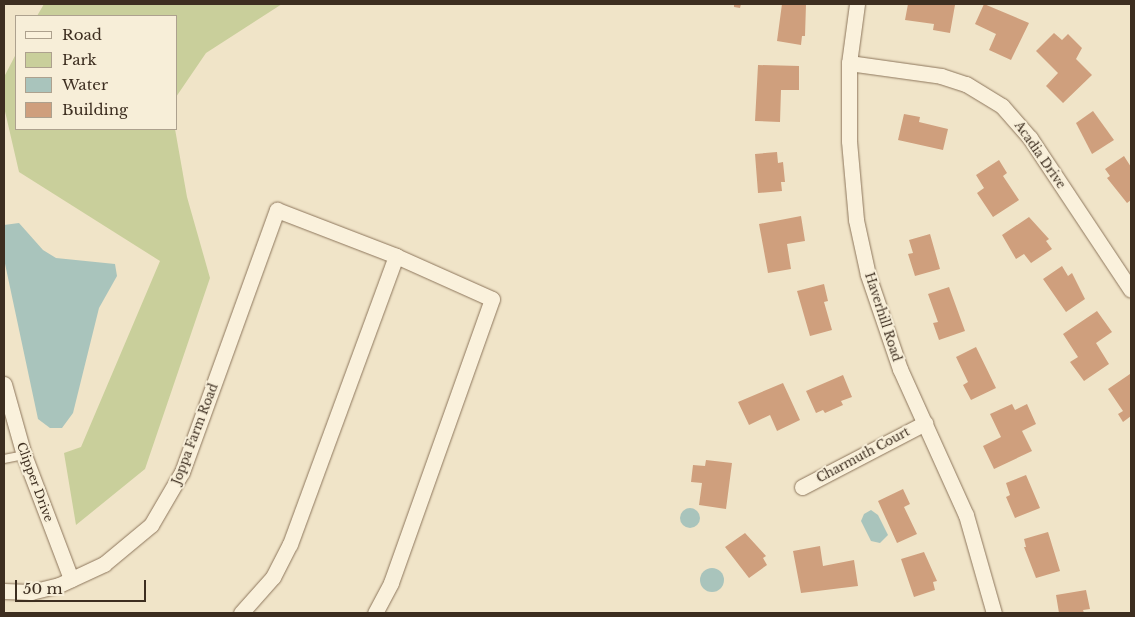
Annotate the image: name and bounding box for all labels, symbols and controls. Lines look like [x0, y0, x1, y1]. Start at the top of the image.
legend [15, 15, 178, 130]
text: Road [62, 25, 102, 44]
text: Park [62, 50, 97, 69]
text: Water [62, 75, 108, 94]
text: Building [62, 100, 128, 119]
street label: Acadia Drive [1012, 119, 1068, 191]
street label: Haverhill Road [862, 271, 904, 363]
street label: Joppa Farm Road [169, 382, 221, 486]
street label: Charmuth Court [814, 424, 912, 486]
street label: Clipper Drive [14, 440, 56, 524]
scale bar [18, 570, 149, 602]
text: 50 m [23, 579, 63, 598]

